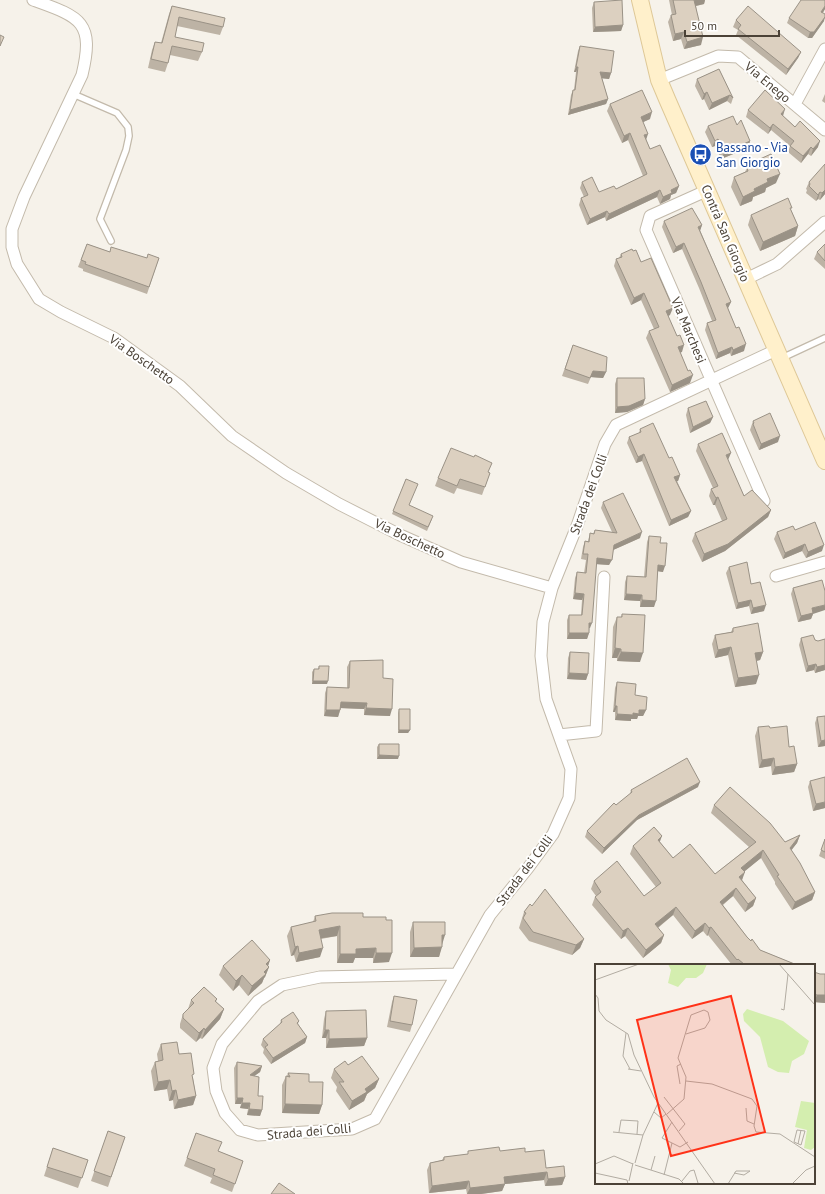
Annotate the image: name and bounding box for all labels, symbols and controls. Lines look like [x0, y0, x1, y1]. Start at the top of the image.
scale bar [685, 12, 779, 38]
text: 50 m [691, 18, 717, 33]
street label: Via Enego [740, 57, 794, 107]
place label: Bassano - Via San Giorgio [716, 139, 788, 171]
bus stop icon: Bassano - Via San Giorgio [687, 141, 713, 167]
street label: Contrà San Giorgio [697, 182, 754, 284]
street label: Via Marchesi [667, 294, 710, 366]
street label: Via Boschetto [105, 330, 178, 388]
street label: Strada dei Colli [566, 451, 611, 537]
street label: Via Boschetto [371, 514, 448, 562]
street label: Strada dei Colli [492, 831, 557, 909]
inset map [595, 964, 815, 1184]
street label: Strada dei Colli [266, 1119, 352, 1144]

